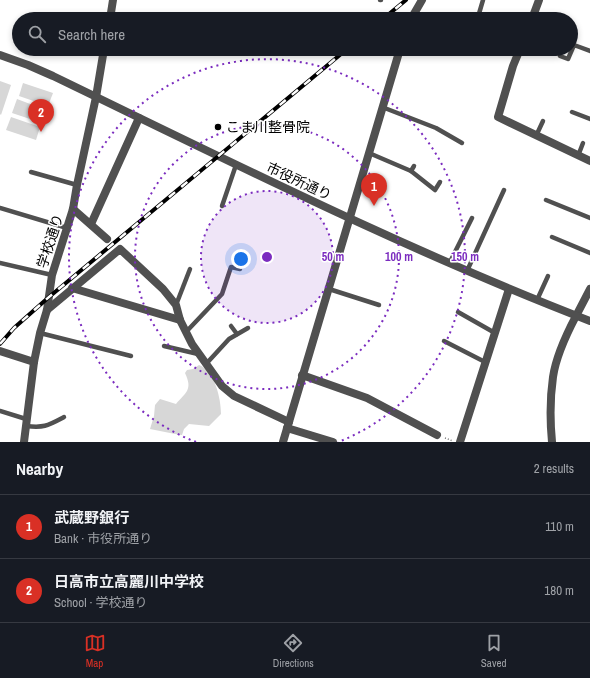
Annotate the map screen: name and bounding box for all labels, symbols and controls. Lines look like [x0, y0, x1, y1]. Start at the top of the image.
search box [12, 12, 578, 56]
icon: search [26, 23, 48, 45]
text: Search here [58, 24, 125, 45]
pin: 2 [28, 99, 54, 132]
place label: こま川整骨院 [226, 118, 310, 136]
marker: こま川整骨院 [213, 122, 223, 132]
street label: 市役所通り [263, 158, 335, 204]
pin: 1 [361, 173, 387, 206]
street label: 学校通り [33, 212, 67, 270]
your location [231, 249, 251, 269]
text: 50 m [322, 249, 344, 265]
text: 100 m [385, 249, 413, 265]
text: 150 m [451, 249, 479, 265]
centre of rings [260, 250, 274, 264]
text: Nearby [16, 457, 63, 480]
text: 2 results [534, 460, 574, 477]
text: 武蔵野銀行 [54, 507, 129, 528]
text: 1 [26, 518, 32, 535]
text: 110 m [545, 518, 574, 535]
text: Bank · 市役所通り [54, 530, 152, 547]
text: 日高市立高麗川中学校 [54, 571, 204, 592]
text: 2 [26, 582, 32, 599]
text: 180 m [544, 582, 574, 599]
text: School · 学校通り [54, 594, 147, 611]
tab: Map [84, 632, 106, 670]
tab: Directions [273, 632, 314, 670]
tab: Saved [481, 632, 506, 670]

